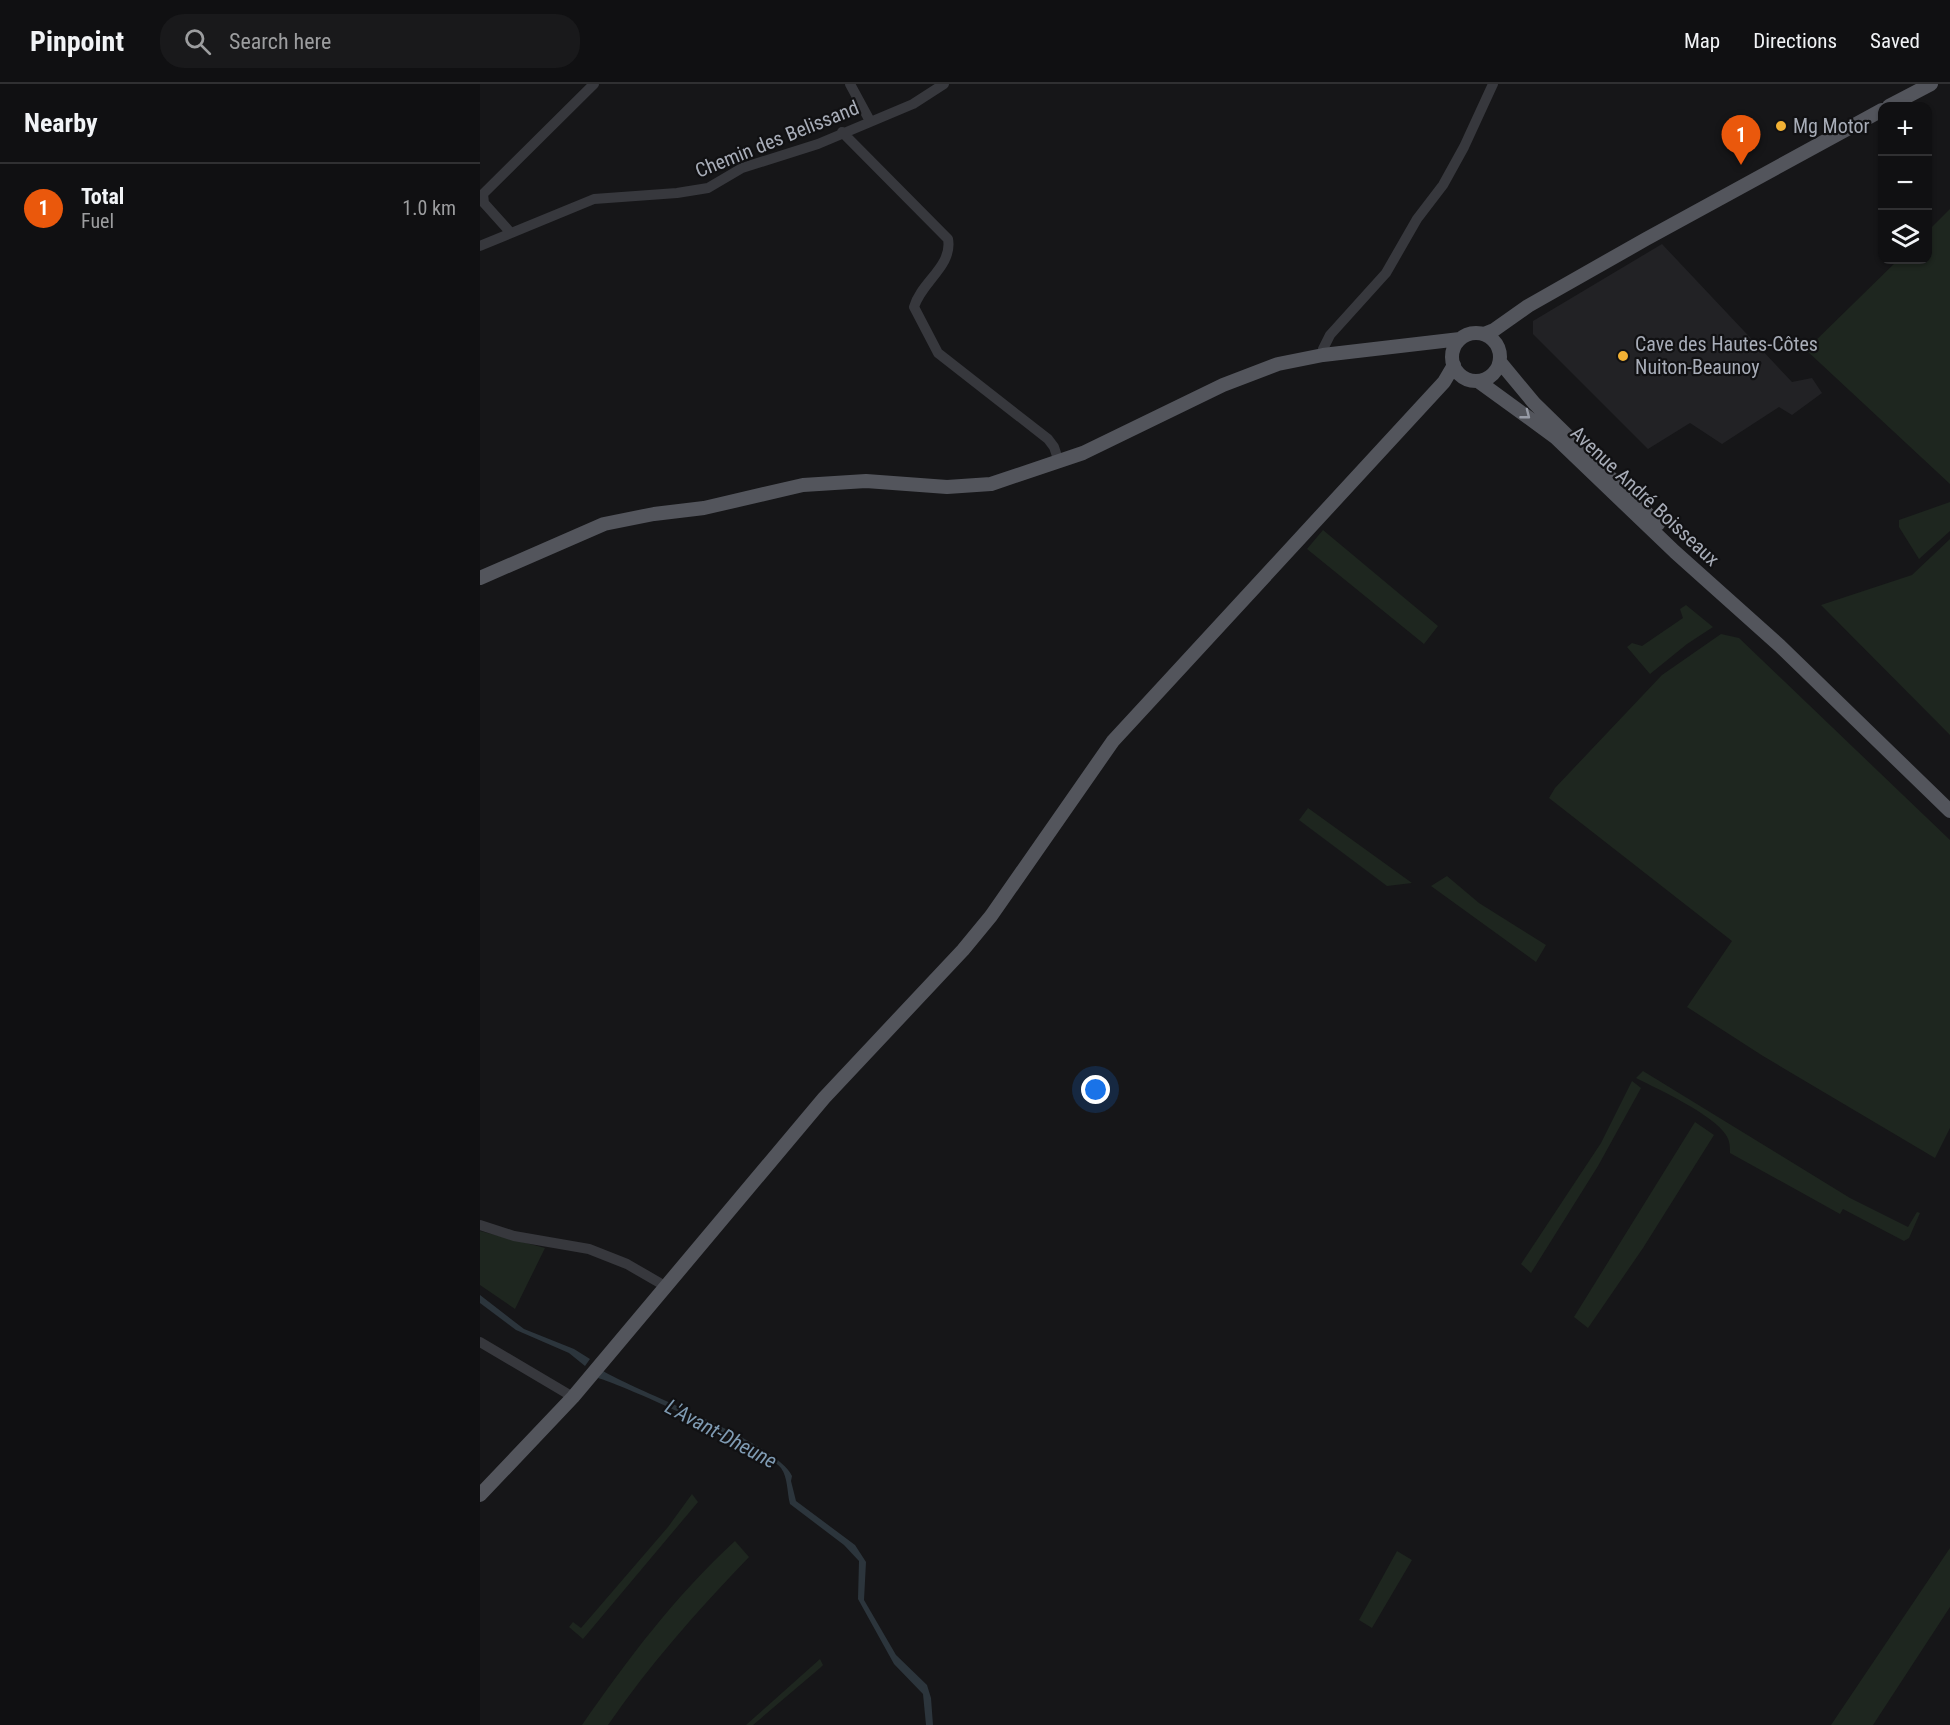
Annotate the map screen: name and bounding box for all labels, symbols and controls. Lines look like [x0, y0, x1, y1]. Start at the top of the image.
search box [160, 14, 580, 68]
text: Pinpoint [30, 25, 124, 58]
icon: search [181, 25, 214, 58]
text: Search here [229, 29, 331, 54]
text: Map [1684, 29, 1720, 53]
text: Directions [1753, 29, 1837, 53]
text: Saved [1870, 29, 1920, 53]
street label: Chemin des Belissand [692, 95, 862, 183]
map controls [1878, 102, 1932, 264]
button: + [1878, 102, 1932, 156]
text: Nearby [24, 108, 98, 138]
place label: Mg Motor [1793, 114, 1870, 138]
pin: 1 [1722, 116, 1760, 165]
marker: Mg Motor [1774, 119, 1788, 133]
button: − [1878, 156, 1932, 210]
text: Total [81, 184, 124, 209]
text: 1 [38, 196, 49, 220]
text: 1.0 km [402, 196, 456, 220]
text: Fuel [81, 209, 114, 233]
button: layers [1878, 210, 1932, 264]
place label: Cave des Hautes-Côtes Nuiton-Beaunoy [1635, 332, 1818, 379]
marker: Cave des Hautes-Côtes Nuiton-Beaunoy [1616, 349, 1630, 363]
one-way arrow [1519, 407, 1530, 418]
street label: Avenue André Boisseaux [1566, 421, 1724, 571]
your location [1081, 1075, 1110, 1104]
water label: L'Avant-Dheune [661, 1395, 781, 1473]

